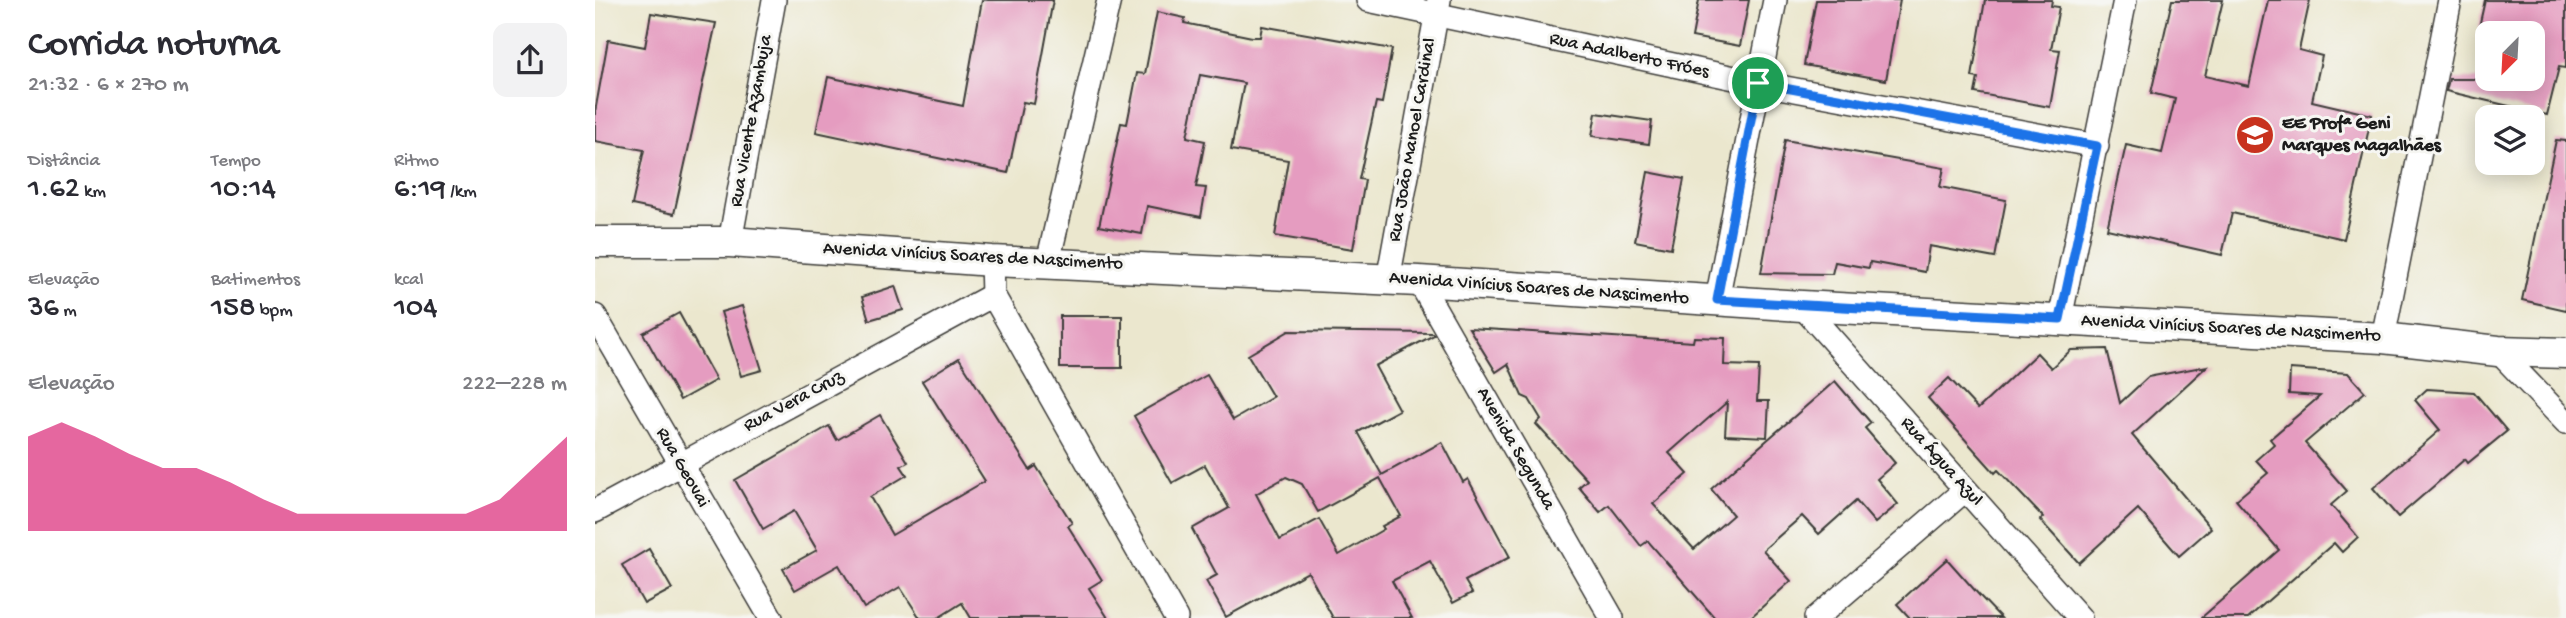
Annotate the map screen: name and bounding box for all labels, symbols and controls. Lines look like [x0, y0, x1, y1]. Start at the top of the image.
north arrow [2475, 21, 2545, 91]
map controls [2475, 21, 2545, 175]
button: share [493, 23, 567, 97]
text: Corrida noturna [28, 24, 280, 68]
street label: Rua Adalberto Fróes [1547, 28, 1712, 84]
street label: Rua Vicente Azambuja [726, 32, 779, 209]
street label: Rua João Manoel Cardinal [1384, 36, 1442, 244]
pin [1728, 53, 1788, 113]
icon: arrive [1739, 64, 1777, 102]
text: 21:32 · 6 × 270 m [28, 72, 189, 99]
button: layers [2475, 105, 2545, 175]
place label: EE Profª Geni Marques Magalhães [2282, 113, 2442, 158]
school or university icon: EE Profª Geni Marques Magalhães [2234, 114, 2276, 156]
text: Distância [28, 150, 100, 173]
text: Tempo [211, 150, 261, 173]
text: Ritmo [394, 150, 439, 173]
text: 1.62 [28, 173, 79, 208]
text: 10:14 [211, 173, 276, 208]
text: 6:19 [394, 173, 446, 208]
text: km [79, 181, 106, 204]
text: /km [446, 181, 477, 204]
street label: Avenida Vinícius Soares de Nascimento [822, 238, 1124, 276]
street label: Avenida Vinícius Soares de Nascimento [1388, 267, 1690, 311]
text: Elevação [28, 269, 100, 292]
text: Batimentos [211, 269, 300, 292]
text: kcal [394, 269, 424, 292]
text: 36 [28, 292, 59, 327]
text: 158 [211, 292, 255, 327]
text: 104 [394, 292, 437, 327]
text: m [59, 300, 77, 323]
text: bpm [255, 300, 293, 323]
street label: Avenida Vinícius Soares de Nascimento [2080, 310, 2382, 348]
street label: Rua Vera Cruz [740, 366, 849, 438]
text: Elevação [28, 371, 115, 398]
text: 222–228 m [462, 371, 567, 398]
street label: Avenida Segunda [1471, 384, 1560, 516]
street label: Rua Água Azul [1895, 412, 1987, 512]
street label: Rua Geovai [650, 424, 714, 512]

